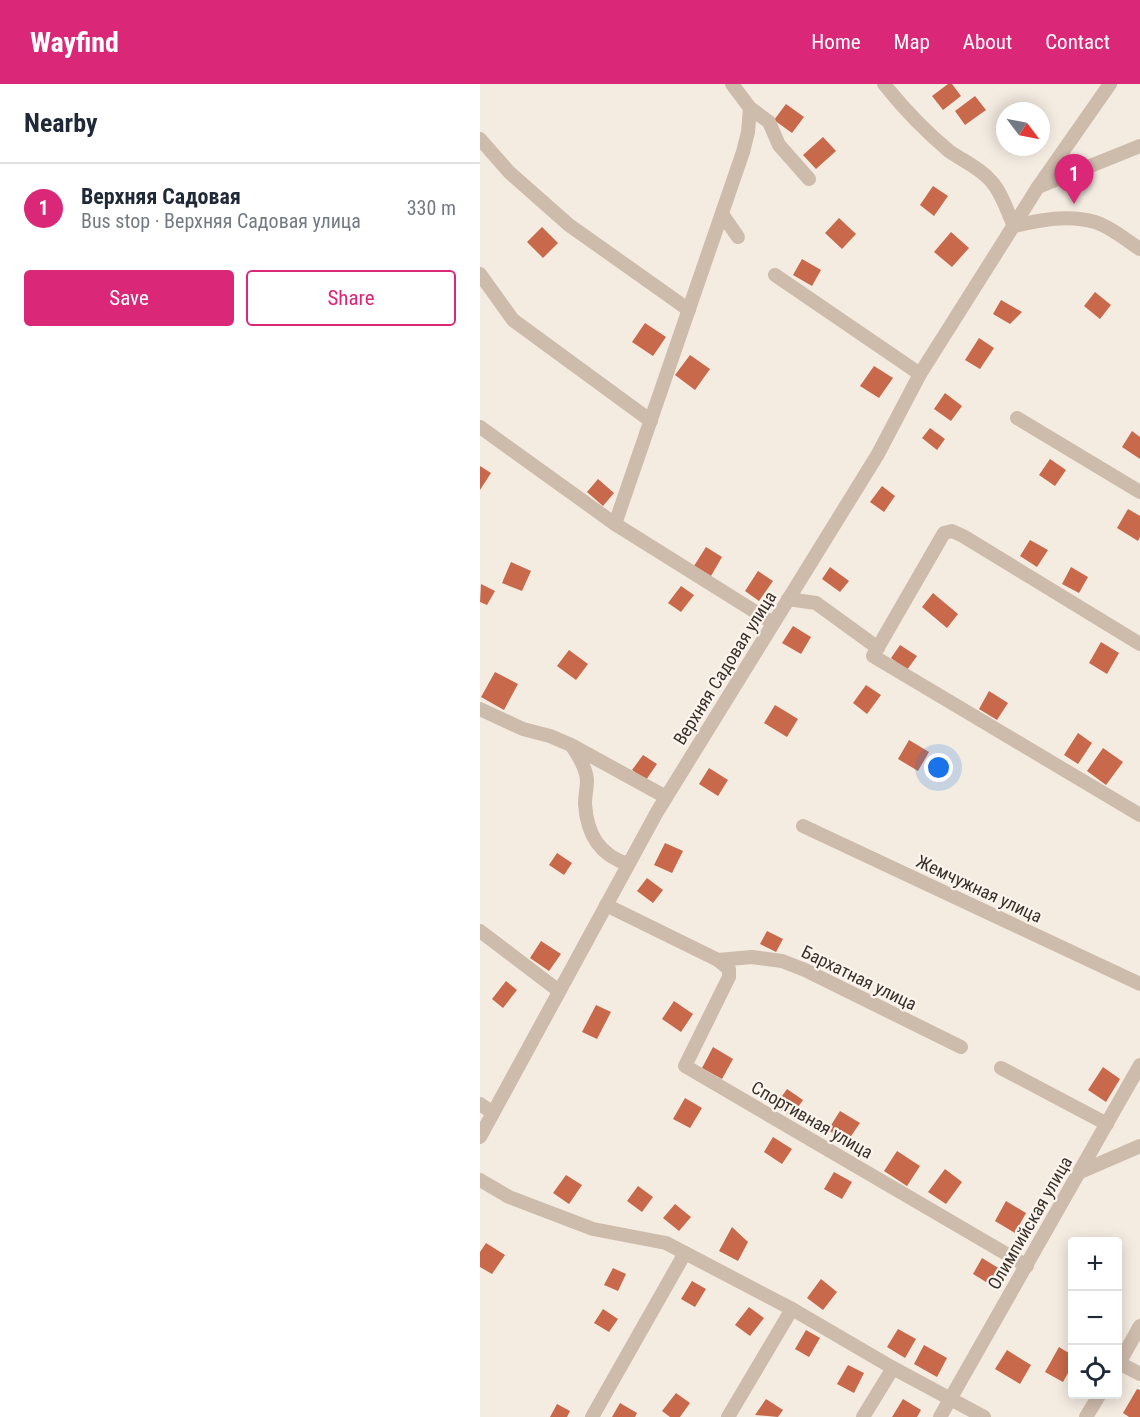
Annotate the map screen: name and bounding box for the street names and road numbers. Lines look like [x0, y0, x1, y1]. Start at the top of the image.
street label: Верхняя Садовая улица [669, 587, 780, 748]
street label: Жемчужная улица [913, 850, 1045, 927]
street label: Бархатная улица [798, 941, 920, 1014]
street label: Спортивная улица [748, 1076, 877, 1163]
street label: Олимпийская улица [983, 1152, 1076, 1293]

